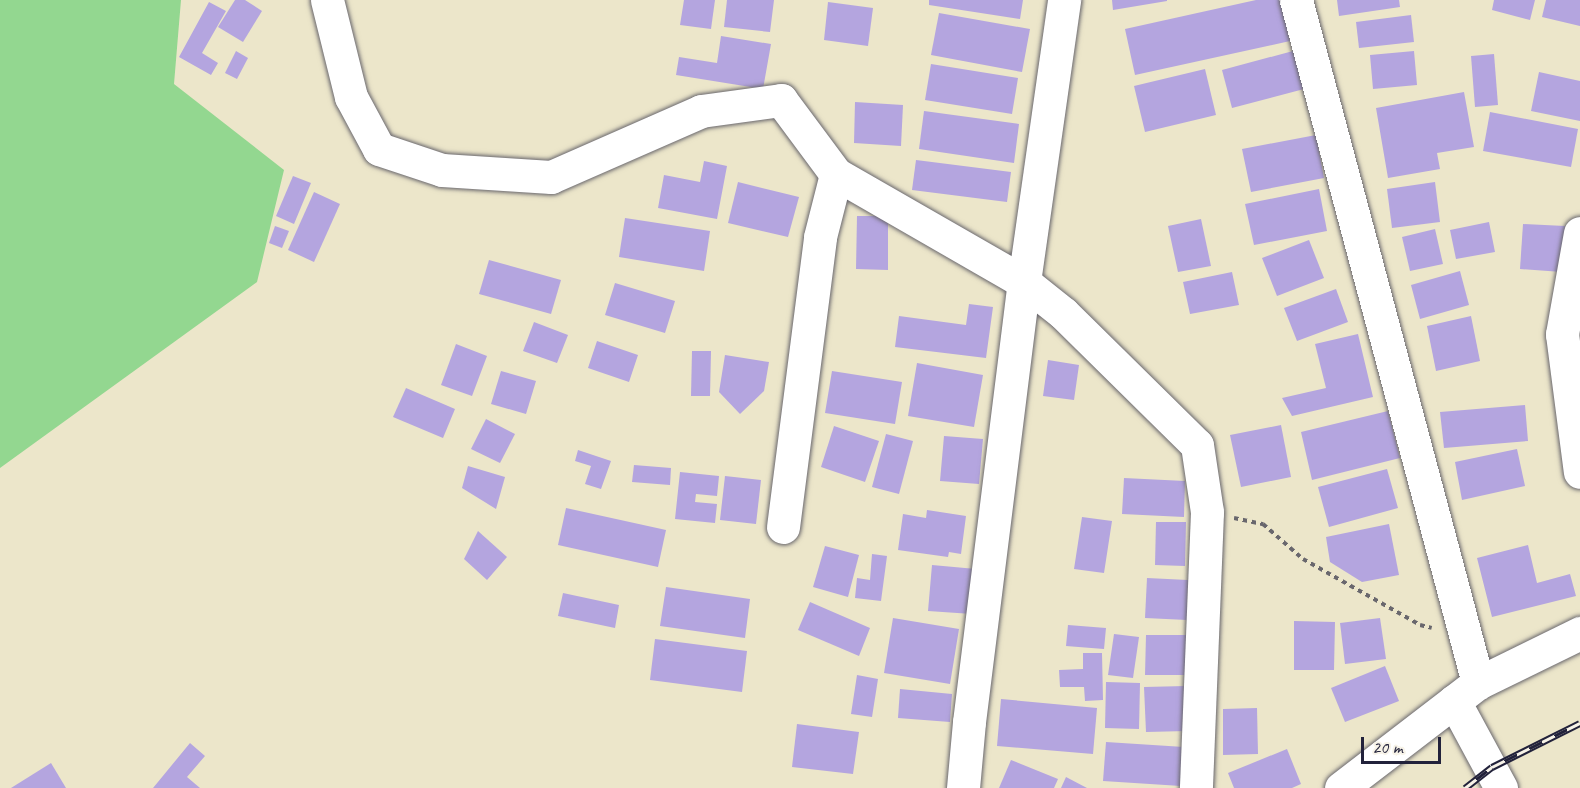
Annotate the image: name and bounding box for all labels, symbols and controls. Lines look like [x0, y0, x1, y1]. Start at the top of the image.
scale bar [1364, 725, 1444, 763]
text: 20 m [1372, 736, 1403, 758]

